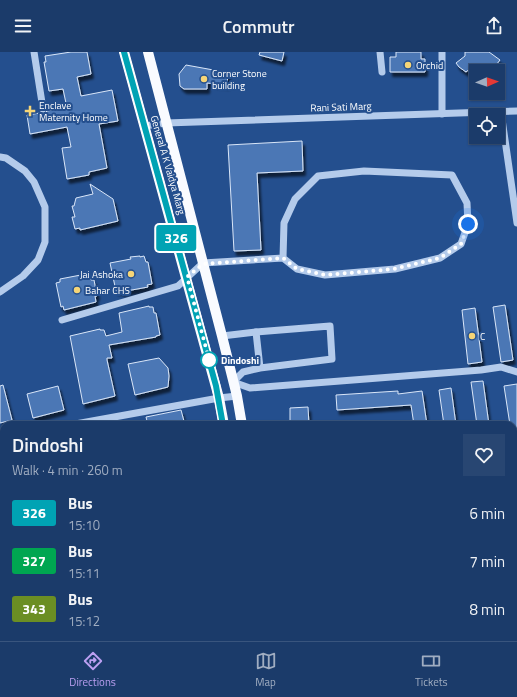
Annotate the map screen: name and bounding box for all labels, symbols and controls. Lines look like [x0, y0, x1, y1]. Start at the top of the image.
text: Commutr [222, 13, 295, 40]
icon: menu [12, 15, 34, 37]
icon: share [483, 15, 505, 37]
place label: Orchid [416, 58, 443, 73]
marker: Orchid [403, 60, 413, 70]
north arrow [469, 64, 505, 100]
map controls [469, 64, 505, 144]
place label: Corner Stone building [212, 66, 267, 93]
marker: Corner Stone building [199, 74, 209, 84]
place label: Enclave Maternity Home [39, 98, 108, 125]
street label: Rani Sati Marg [310, 98, 372, 116]
marker: Enclave Maternity Home [24, 105, 36, 117]
button: locate [469, 108, 505, 144]
street label: General A K Vaidya Marg [147, 114, 189, 216]
your location [458, 214, 478, 234]
line badge: 326 [153, 225, 199, 251]
text: 326 [164, 227, 188, 248]
place label: Jai Ashoka [80, 267, 123, 282]
marker: Jai Ashoka [126, 269, 136, 279]
place label: Bahar CHS [85, 283, 130, 298]
marker: Bahar CHS [72, 285, 82, 295]
place label: C [480, 329, 486, 344]
marker: C [467, 331, 477, 341]
marker: Dindoshi [200, 351, 218, 369]
place label: Dindoshi [221, 353, 259, 368]
text: Dindoshi [12, 430, 83, 459]
button: heart [463, 434, 505, 476]
text: Walk · 4 min · 260 m [12, 460, 123, 480]
text: Bus [68, 492, 93, 515]
text: 326 [22, 502, 46, 523]
text: 6 min [469, 502, 505, 525]
text: 15:10 [68, 515, 100, 535]
text: Bus [68, 540, 93, 563]
text: 327 [22, 550, 46, 571]
text: 7 min [469, 550, 505, 573]
text: 15:11 [68, 563, 100, 583]
text: Bus [68, 588, 93, 611]
text: 343 [22, 598, 46, 619]
text: 8 min [469, 598, 505, 621]
text: 15:12 [68, 611, 100, 631]
tab: Directions [69, 650, 116, 690]
tab: Map [255, 650, 277, 690]
tab: Tickets [415, 650, 448, 690]

